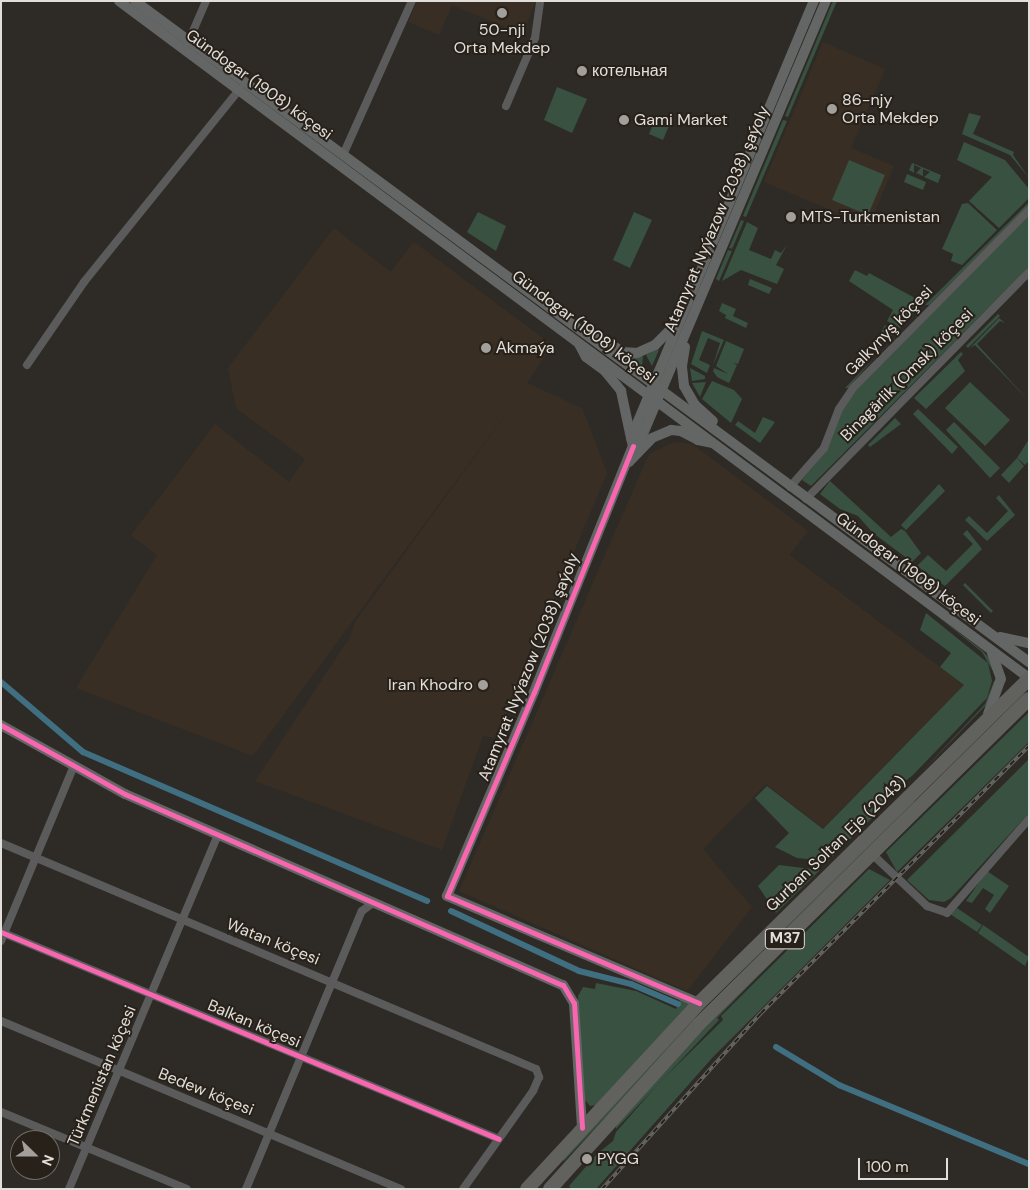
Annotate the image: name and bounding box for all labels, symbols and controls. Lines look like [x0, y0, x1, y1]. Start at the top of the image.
marker: 50-nji Orta Mekdep [496, 7, 508, 19]
place label: 50-nji Orta Mekdep [454, 20, 550, 58]
street label: Gündogar (1908) köçesi [182, 26, 336, 144]
place label: котельная [592, 61, 667, 81]
marker: котельная [576, 65, 588, 77]
place label: 86-njy Orta Mekdep [842, 90, 939, 128]
street label: Atamyrat Nyýazow (2038) şaýoly [660, 103, 774, 335]
marker: 86-njy Orta Mekdep [826, 103, 838, 115]
place label: Gami Market [634, 110, 728, 130]
marker: Gami Market [618, 114, 630, 126]
place label: MTS-Turkmenistan [801, 207, 940, 227]
marker: MTS-Turkmenistan [785, 211, 797, 223]
street label: Gündogar (1908) köçesi [508, 266, 660, 388]
street label: Galkynyş köçesi [841, 282, 937, 380]
street label: Binagärlik (Omsk) köçesi [837, 305, 977, 445]
place label: Аkmaýa [496, 338, 555, 358]
marker: Аkmaýa [480, 342, 492, 354]
street label: Gündogar (1908) köçesi [832, 508, 984, 630]
street label: Atamyrat Nyýazow (2038) şaýoly [474, 550, 584, 784]
place label: Iran Khodro [388, 675, 473, 695]
marker: Iran Khodro [477, 679, 489, 691]
street label: Gurban Soltan Eje (2043) [762, 772, 910, 916]
street label: Watan köçesi [224, 915, 322, 969]
road number: M37 [764, 926, 806, 952]
street label: Balkan köçesi [205, 996, 303, 1052]
street label: Türkmenistan köçesi [64, 1003, 140, 1149]
street label: Bedew köçesi [156, 1064, 256, 1120]
north arrow [10, 1130, 60, 1180]
scale bar [860, 1148, 950, 1180]
place label: PYGG [597, 1149, 639, 1169]
text: N [38, 1152, 58, 1168]
marker: PYGG [581, 1153, 593, 1165]
text: 100 m [866, 1157, 909, 1177]

